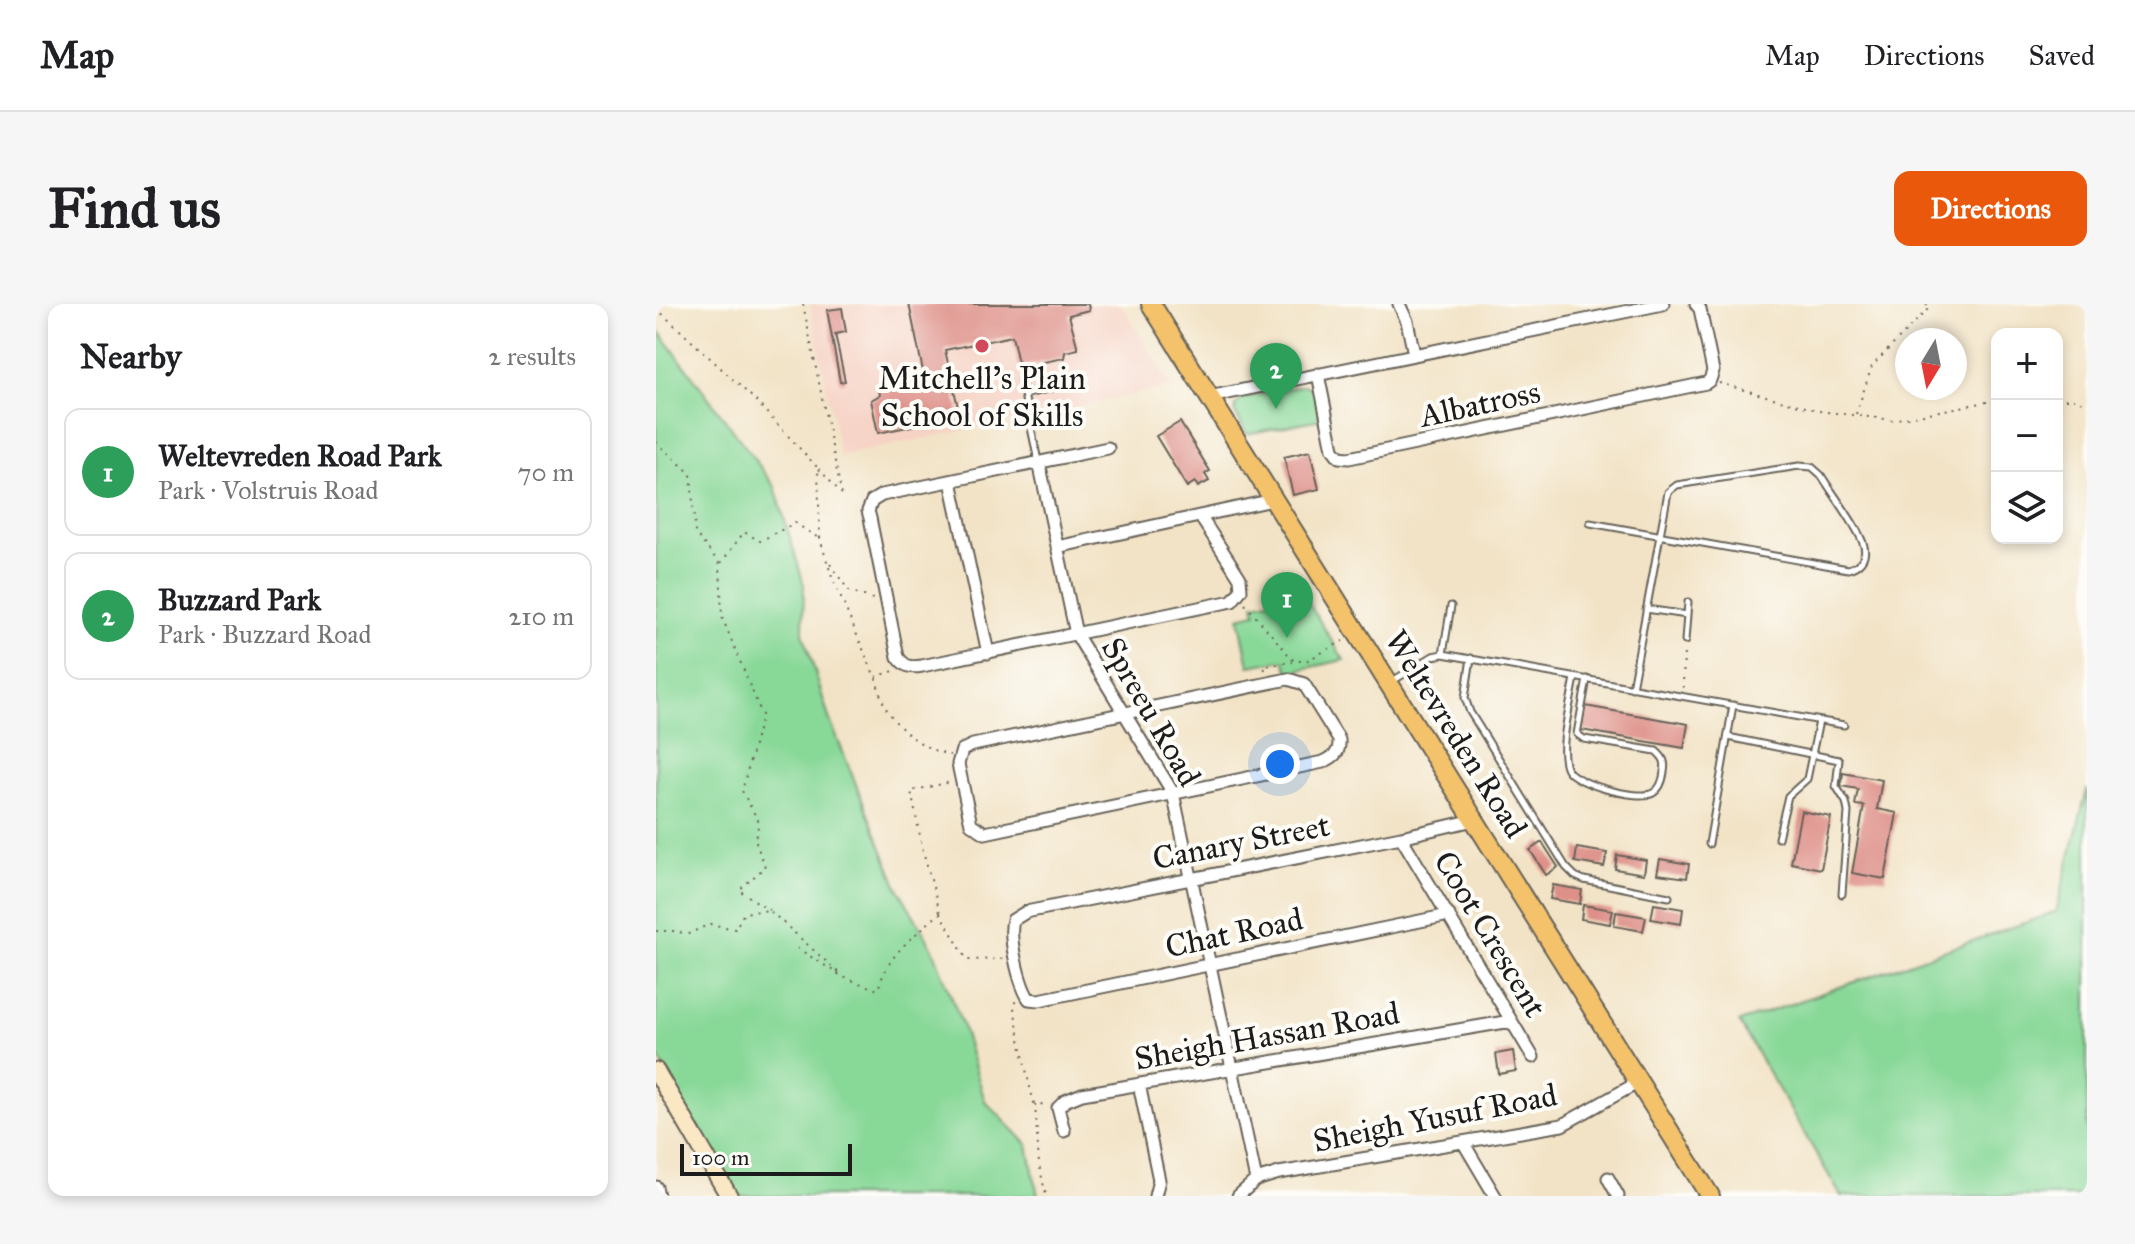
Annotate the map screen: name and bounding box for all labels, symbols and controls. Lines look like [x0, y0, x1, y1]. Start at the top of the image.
text: Map [40, 32, 114, 78]
text: Map [1765, 38, 1820, 73]
text: Directions [1864, 38, 1985, 73]
text: Saved [2029, 38, 2095, 73]
button: Directions [1894, 171, 2087, 246]
text: Find us [48, 174, 221, 242]
north arrow [1895, 328, 1967, 400]
map controls [1991, 328, 2063, 544]
button: + [1991, 328, 2063, 400]
text: Nearby [80, 336, 182, 377]
marker: Mitchell's Plain School of Skills [973, 337, 991, 355]
text: 2 results [488, 340, 576, 372]
pin: 2 [1250, 343, 1302, 409]
place label: Mitchell's Plain School of Skills [878, 359, 1086, 435]
street label: Albatross [1414, 372, 1544, 436]
button: − [1991, 400, 2063, 472]
text: Weltevreden Road Park [158, 438, 442, 474]
text: 1 [103, 456, 113, 488]
text: 70 m [518, 456, 574, 488]
button: layers [1991, 472, 2063, 544]
text: Park · Volstruis Road [158, 474, 378, 506]
pin: 1 [1261, 572, 1313, 638]
text: Buzzard Park [158, 582, 321, 618]
text: 2 [102, 600, 114, 632]
text: 210 m [508, 600, 574, 632]
text: Park · Buzzard Road [158, 618, 372, 650]
street label: Weltevreden Road [1376, 623, 1536, 845]
street label: Spreeu Road [1093, 631, 1209, 793]
your location [1260, 744, 1300, 784]
street label: Canary Street [1149, 806, 1333, 878]
street label: Coot Crescent [1425, 844, 1555, 1024]
street label: Chat Road [1162, 899, 1306, 967]
street label: Sheigh Hassan Road [1132, 994, 1402, 1078]
street label: Sheigh Yusuf Road [1310, 1075, 1560, 1161]
scale bar [680, 1140, 852, 1176]
text: 100 m [692, 1144, 749, 1171]

